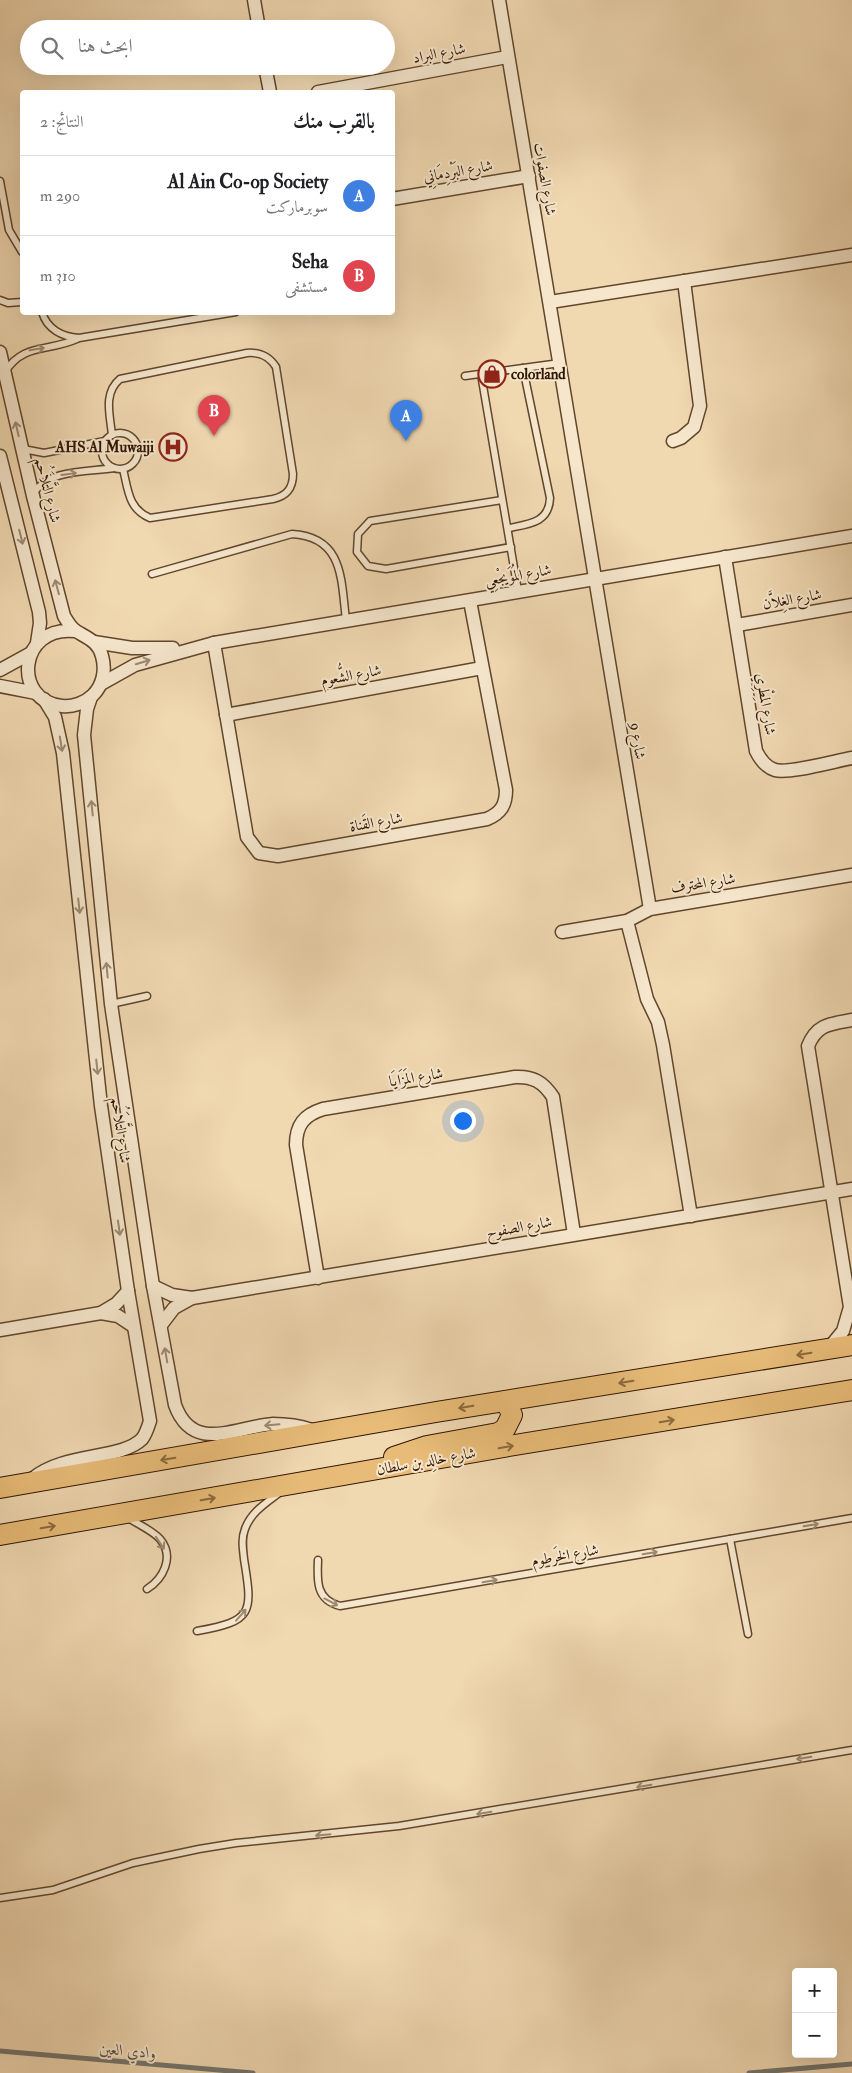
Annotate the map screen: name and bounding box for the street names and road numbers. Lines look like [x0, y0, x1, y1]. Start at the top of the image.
street label: شارع البراد [411, 39, 468, 71]
street label: شارع الصفوات [526, 141, 560, 218]
street label: شارع البَرْدِمَانِي [421, 154, 495, 191]
street label: شارع التَّلاَحُم [26, 454, 69, 526]
street label: شارع المُوَيجْعِي [483, 556, 553, 595]
street label: شارع الغِلاَّن [760, 581, 824, 617]
street label: شارع الشُّعوم [318, 656, 383, 693]
street label: شارع المِطْرِي [748, 671, 782, 737]
street label: شارع 9 [622, 720, 650, 761]
street label: شارع القَناة [348, 807, 405, 839]
street label: شارع المحترف [670, 869, 737, 901]
street label: شارع المَزَايَا [387, 1062, 445, 1094]
street label: شارع التَّلاَحُم [102, 1095, 139, 1165]
street label: شارع الصفوح [485, 1212, 554, 1246]
street label: شارع خالِد بن سلطان [375, 1443, 478, 1483]
street label: شارع الخَرطوم [530, 1538, 601, 1574]

